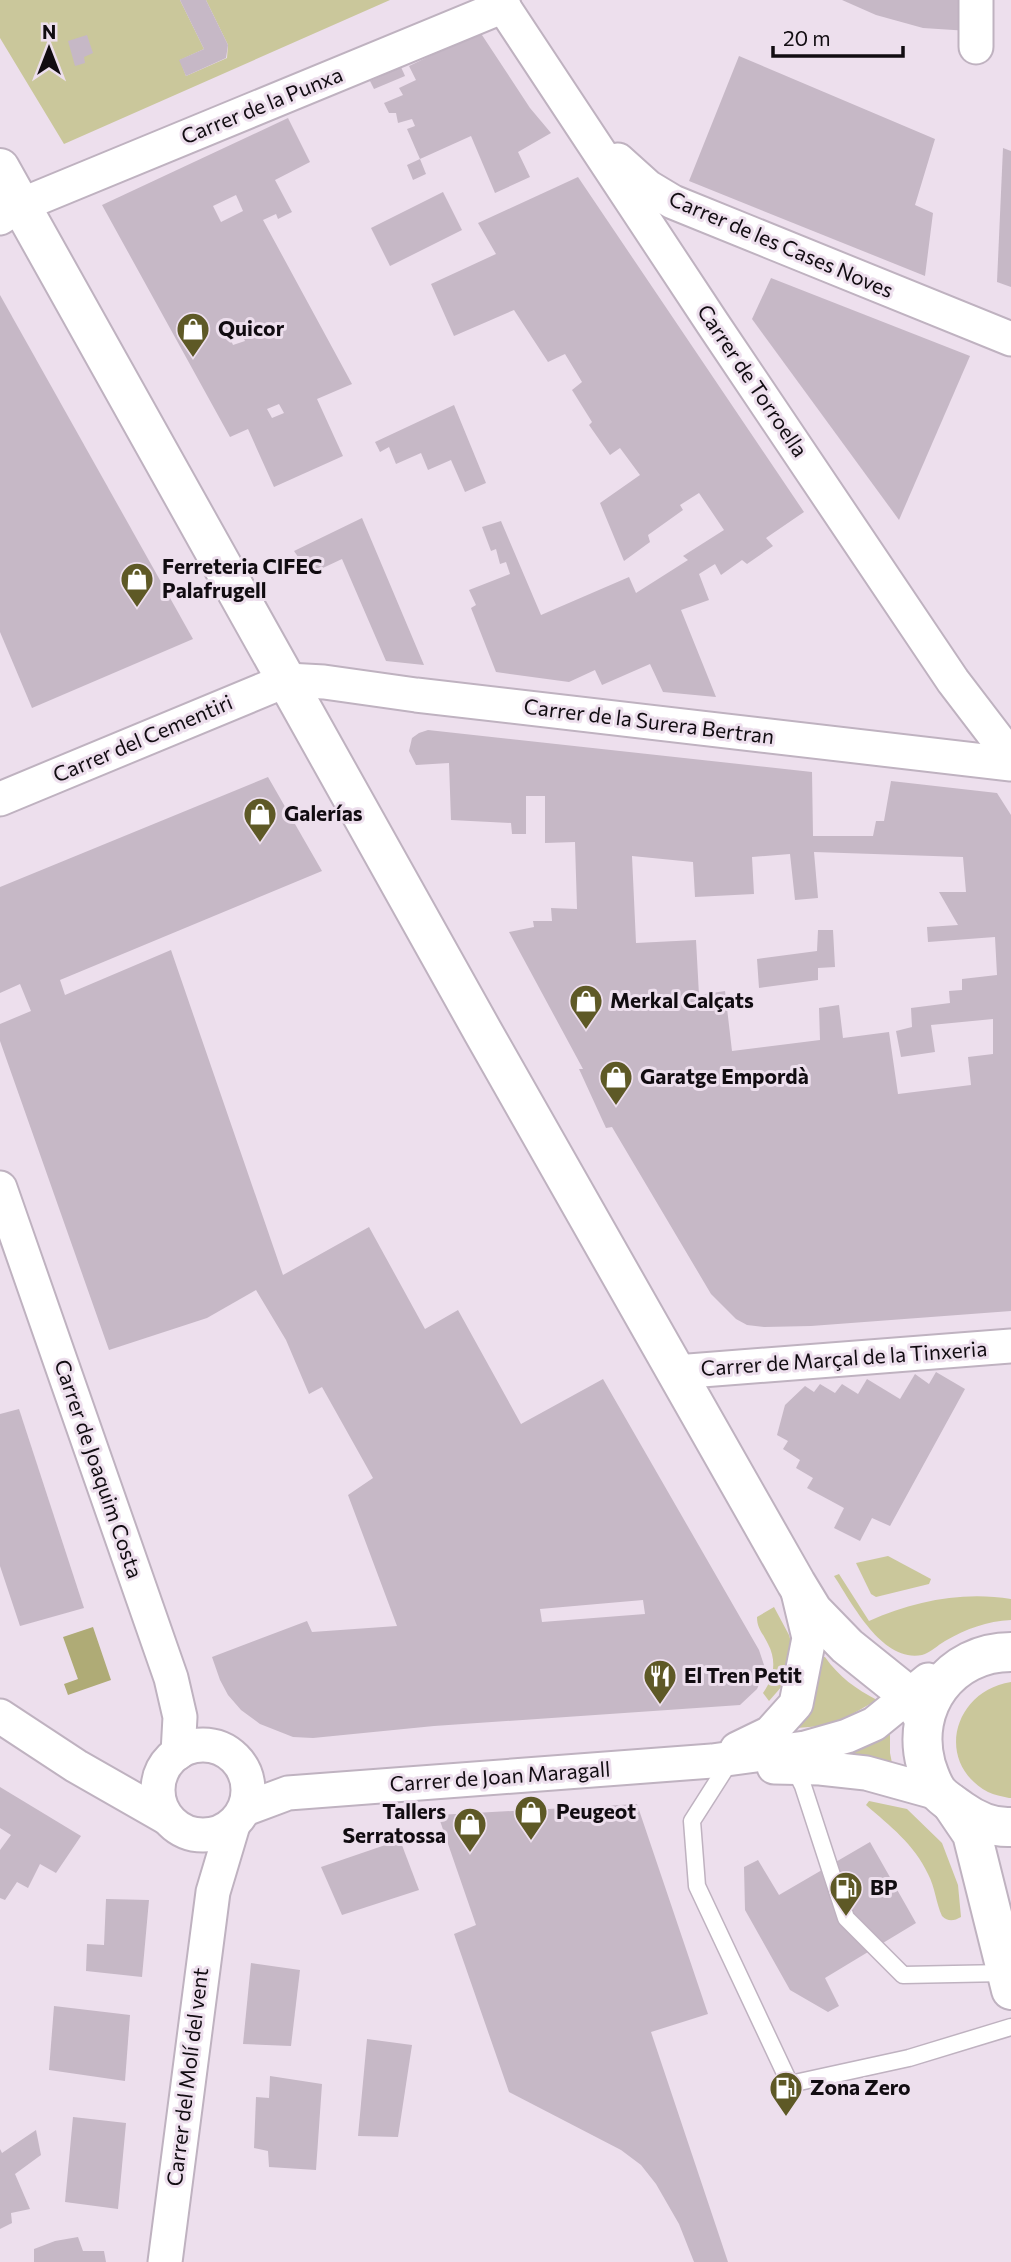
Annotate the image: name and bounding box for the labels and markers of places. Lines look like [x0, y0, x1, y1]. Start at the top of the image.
shop icon: Quicor [174, 310, 212, 359]
place label: Quicor [218, 315, 285, 340]
place label: Ferreteria CIFEC Palafrugell [162, 553, 322, 602]
shop icon: Ferreteria CIFEC Palafrugell [118, 560, 156, 609]
shop icon: Galerías [241, 795, 279, 844]
place label: Galerías [284, 800, 363, 825]
shop icon: Merkal Calçats [567, 982, 605, 1031]
place label: Merkal Calçats [610, 987, 754, 1012]
shop icon: Garatge Empordà [597, 1058, 635, 1107]
place label: Garatge Empordà [640, 1063, 809, 1088]
restaurant icon: El Tren Petit [641, 1657, 679, 1706]
place label: El Tren Petit [684, 1662, 802, 1687]
shop icon: Peugeot [512, 1793, 550, 1842]
place label: Tallers Serratossa [342, 1798, 446, 1847]
place label: Peugeot [556, 1798, 636, 1823]
shop icon: Tallers Serratossa [451, 1805, 489, 1854]
fuel station icon: BP [827, 1869, 865, 1918]
place label: BP [870, 1874, 898, 1899]
fuel station icon: Zona Zero [767, 2069, 805, 2118]
place label: Zona Zero [810, 2074, 911, 2099]

